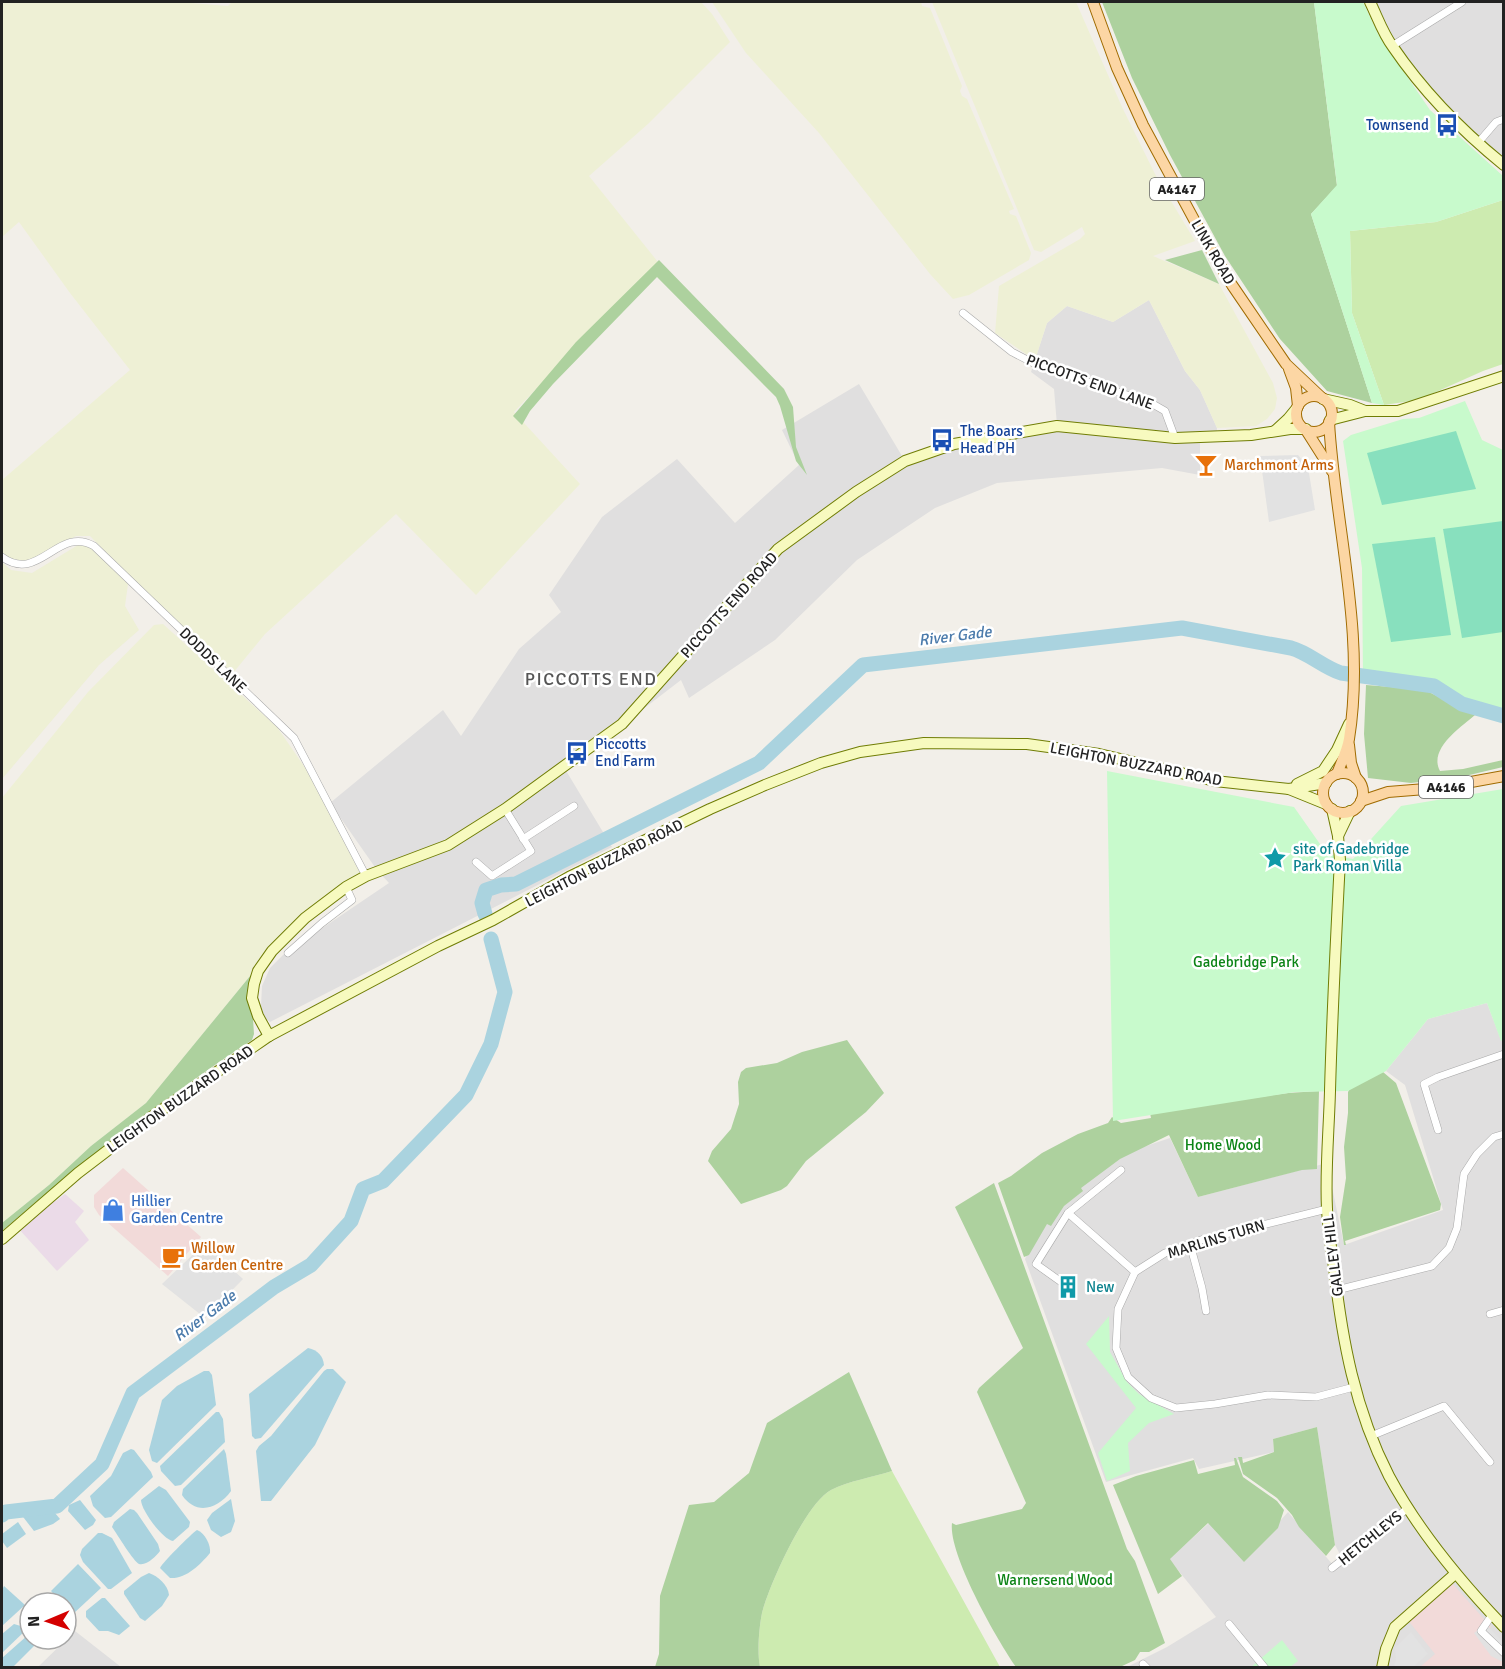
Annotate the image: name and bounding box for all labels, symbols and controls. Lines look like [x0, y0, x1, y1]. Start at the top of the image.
bus stop icon: Townsend [1434, 112, 1460, 138]
place label: Townsend [1366, 116, 1429, 134]
road number: A4147 [1150, 178, 1204, 200]
street label: LINK ROAD [1187, 216, 1239, 288]
street label: PICCOTTS END LANE [1024, 351, 1156, 413]
place label: The Boars Head PH [960, 422, 1023, 457]
bus stop icon: The Boars Head PH [929, 427, 955, 453]
bar icon: Marchmont Arms [1193, 452, 1219, 478]
place label: Marchmont Arms [1224, 456, 1334, 474]
street label: PICCOTTS END ROAD [677, 548, 781, 662]
water label: River Gade [918, 621, 993, 650]
street label: DODDS LANE [176, 624, 250, 696]
district label: PICCOTTS END [525, 668, 657, 690]
place label: Piccotts End Farm [595, 735, 655, 770]
street label: LEIGHTON BUZZARD ROAD [1048, 738, 1224, 790]
bus stop icon: Piccotts End Farm [564, 740, 590, 766]
road number: A4146 [1419, 776, 1473, 798]
street label: LEIGHTON BUZZARD ROAD [522, 815, 686, 911]
place label: site of Gadebridge Park Roman Villa [1293, 840, 1409, 875]
place icon: site of Gadebridge Park Roman Villa [1262, 845, 1288, 871]
park label: Gadebridge Park [1193, 953, 1299, 971]
street label: LEIGHTON BUZZARD ROAD [103, 1041, 257, 1157]
park label: Home Wood [1185, 1136, 1261, 1154]
place label: Hillier Garden Centre [131, 1192, 223, 1227]
shop icon: Hillier Garden Centre [100, 1197, 126, 1223]
street label: GALLEY HILL [1319, 1212, 1347, 1297]
street label: MARLINS TURN [1165, 1216, 1267, 1262]
place label: Willow Garden Centre [191, 1239, 283, 1274]
cafe icon: Willow Garden Centre [160, 1244, 186, 1270]
building icon: New [1055, 1274, 1081, 1300]
place label: New [1086, 1278, 1115, 1296]
water label: River Gade [170, 1285, 241, 1346]
street label: HETCHLEYS [1335, 1507, 1405, 1569]
park label: Warnersend Wood [997, 1571, 1113, 1589]
north arrow [18, 1591, 78, 1651]
text: N [24, 1616, 44, 1627]

